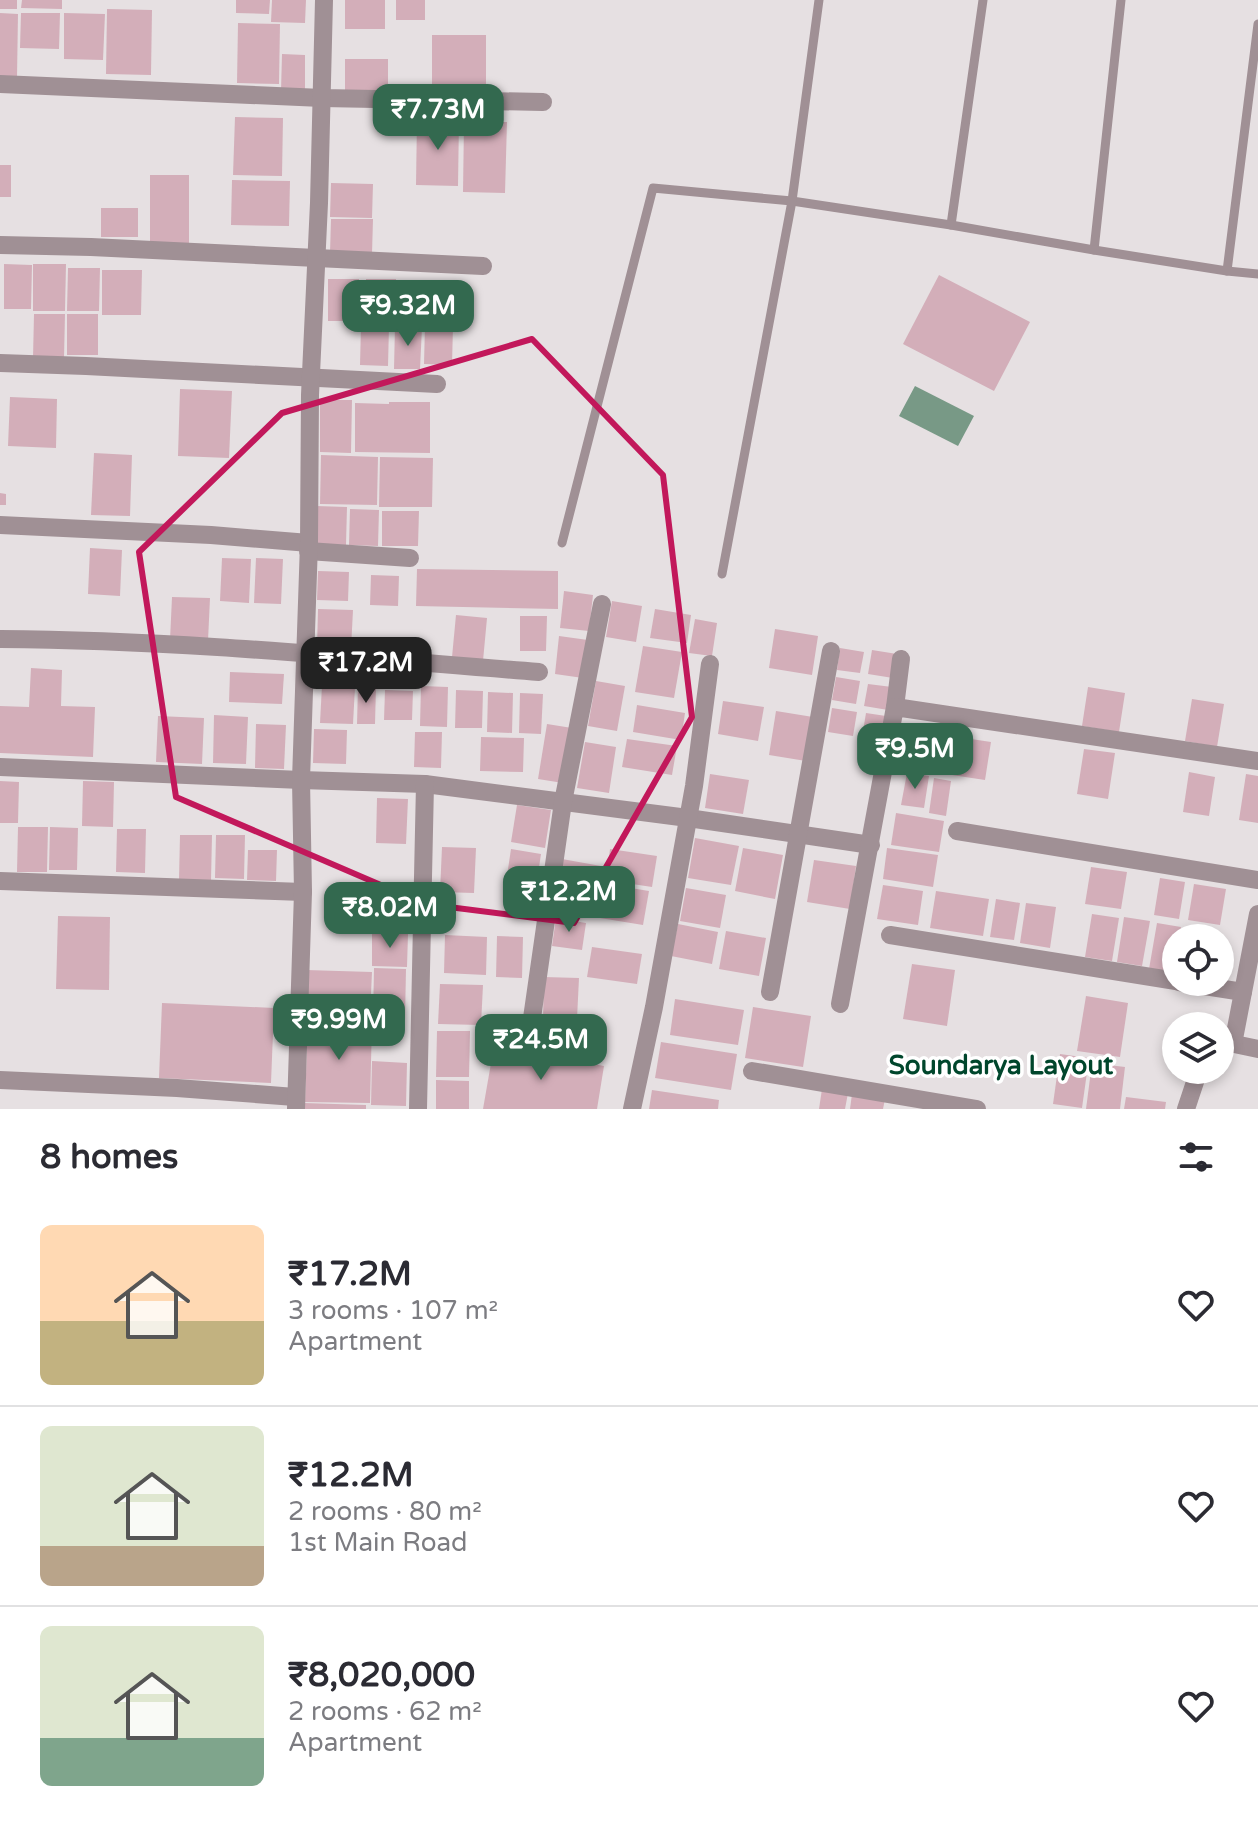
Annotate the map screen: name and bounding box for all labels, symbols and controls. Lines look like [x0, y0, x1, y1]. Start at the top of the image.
pin: ₹7.73M [373, 84, 503, 152]
text: ₹7.73M [391, 94, 485, 125]
pin: ₹9.32M [343, 280, 473, 348]
text: ₹9.32M [360, 290, 456, 321]
pin: ₹17.2M [301, 637, 431, 705]
text: ₹17.2M [319, 647, 413, 678]
pin: ₹9.5M [859, 723, 971, 791]
text: ₹9.5M [875, 733, 955, 764]
pin: ₹12.2M [504, 866, 634, 934]
text: ₹12.2M [521, 876, 617, 907]
pin: ₹8.02M [325, 882, 455, 950]
text: ₹8.02M [342, 892, 438, 923]
map controls [1162, 924, 1234, 1084]
button: locate [1162, 924, 1234, 996]
pin: ₹9.99M [274, 994, 404, 1062]
text: ₹9.99M [291, 1004, 387, 1035]
button: layers [1162, 1012, 1234, 1084]
pin: ₹24.5M [476, 1014, 606, 1082]
text: ₹24.5M [493, 1024, 589, 1055]
district label: Soundarya Layout [889, 1050, 1113, 1081]
icon: filters [1174, 1135, 1218, 1179]
text: 8 homes [40, 1137, 178, 1178]
text: ₹17.2M [288, 1254, 412, 1295]
icon: home [104, 1257, 200, 1353]
icon: heart [1174, 1283, 1218, 1327]
text: 3 rooms · 107 m² [288, 1295, 498, 1326]
text: Apartment [288, 1326, 422, 1357]
text: ₹12.2M [288, 1455, 414, 1496]
icon: home [104, 1458, 200, 1554]
icon: heart [1174, 1484, 1218, 1528]
text: 2 rooms · 80 m² [288, 1496, 482, 1527]
text: 1st Main Road [288, 1527, 468, 1558]
text: ₹8,020,000 [288, 1655, 475, 1696]
icon: home [104, 1658, 200, 1754]
icon: heart [1174, 1684, 1218, 1728]
text: 2 rooms · 62 m² [288, 1696, 482, 1727]
text: Apartment [288, 1727, 422, 1758]

